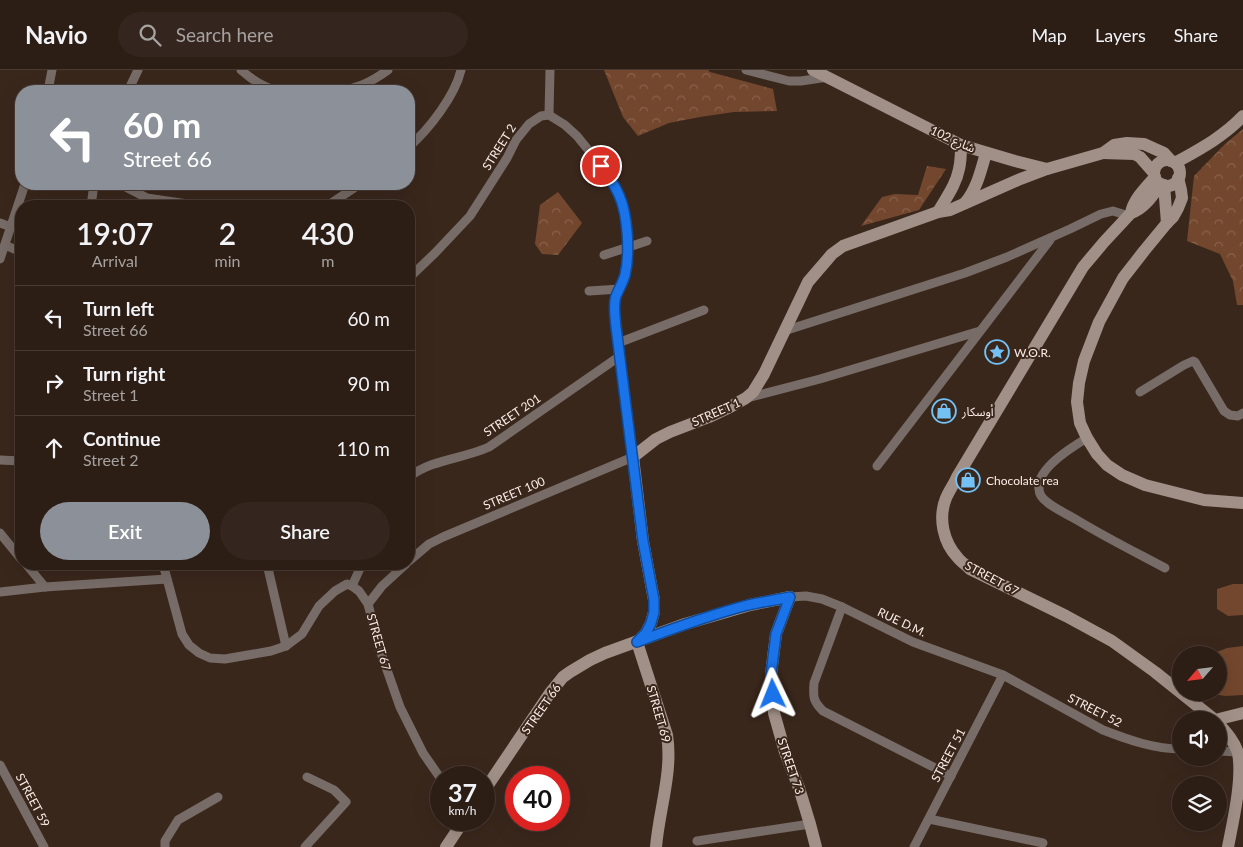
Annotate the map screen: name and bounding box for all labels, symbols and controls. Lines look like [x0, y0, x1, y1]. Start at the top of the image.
search box [118, 12, 468, 57]
text: Navio [25, 20, 88, 49]
icon: search [136, 21, 164, 49]
text: Search here [176, 23, 274, 46]
text: Map [1031, 24, 1067, 46]
text: Layers [1095, 24, 1146, 46]
text: Share [1174, 24, 1218, 46]
text: 60 m [123, 103, 201, 145]
icon: left [40, 105, 105, 170]
street label: STREET 2 [479, 121, 519, 173]
street label: شارع 102 [928, 123, 978, 157]
text: Street 66 [123, 145, 212, 172]
pin [580, 145, 622, 187]
icon: arrive [587, 152, 615, 180]
text: 19:07 [76, 215, 153, 251]
text: 2 [219, 215, 236, 251]
text: 430 [302, 215, 354, 251]
text: Arrival [92, 251, 138, 270]
text: min [215, 251, 240, 270]
text: m [321, 251, 334, 270]
text: Turn left [83, 297, 154, 320]
icon: left [40, 304, 68, 332]
text: 60 m [347, 307, 390, 330]
text: Street 66 [83, 320, 148, 339]
place icon: W.O.R. [984, 339, 1010, 365]
place label: W.O.R. [1014, 345, 1051, 360]
text: Turn right [83, 362, 165, 385]
icon: right [40, 369, 68, 397]
text: 90 m [347, 372, 390, 395]
text: Street 1 [83, 385, 139, 404]
street label: STREET 201 [481, 390, 543, 440]
street label: STREET 1 [689, 395, 743, 429]
shop icon: أوسكار [931, 398, 957, 424]
place label: أوسكار [961, 404, 994, 419]
text: Continue [83, 427, 161, 450]
icon: ahead [40, 434, 68, 462]
text: 110 m [336, 437, 390, 460]
text: Street 2 [83, 450, 139, 469]
shop icon: Chocolate rea [955, 467, 981, 493]
street label: STREET 100 [481, 473, 547, 513]
place label: Chocolate rea [986, 473, 1059, 488]
button: Exit [40, 502, 210, 560]
button: Share [220, 502, 390, 560]
street label: STREET 67 [963, 558, 1021, 598]
street label: RUE D.M. [875, 604, 929, 640]
street label: STREET 67 [364, 612, 394, 672]
north arrow [1172, 646, 1228, 701]
map controls [1172, 646, 1227, 831]
position arrow [746, 667, 798, 719]
street label: STREET 66 [518, 681, 564, 737]
street label: STREET 69 [644, 684, 674, 744]
street label: STREET 52 [1065, 690, 1125, 730]
button: sound [1172, 711, 1227, 766]
street label: STREET 51 [928, 726, 968, 784]
street label: STREET 73 [774, 736, 808, 796]
speed limit sign: 40 [505, 766, 570, 831]
street label: STREET 59 [13, 771, 53, 829]
button: layers [1172, 776, 1227, 831]
text: 37 [448, 777, 477, 807]
text: km/h [448, 803, 477, 818]

